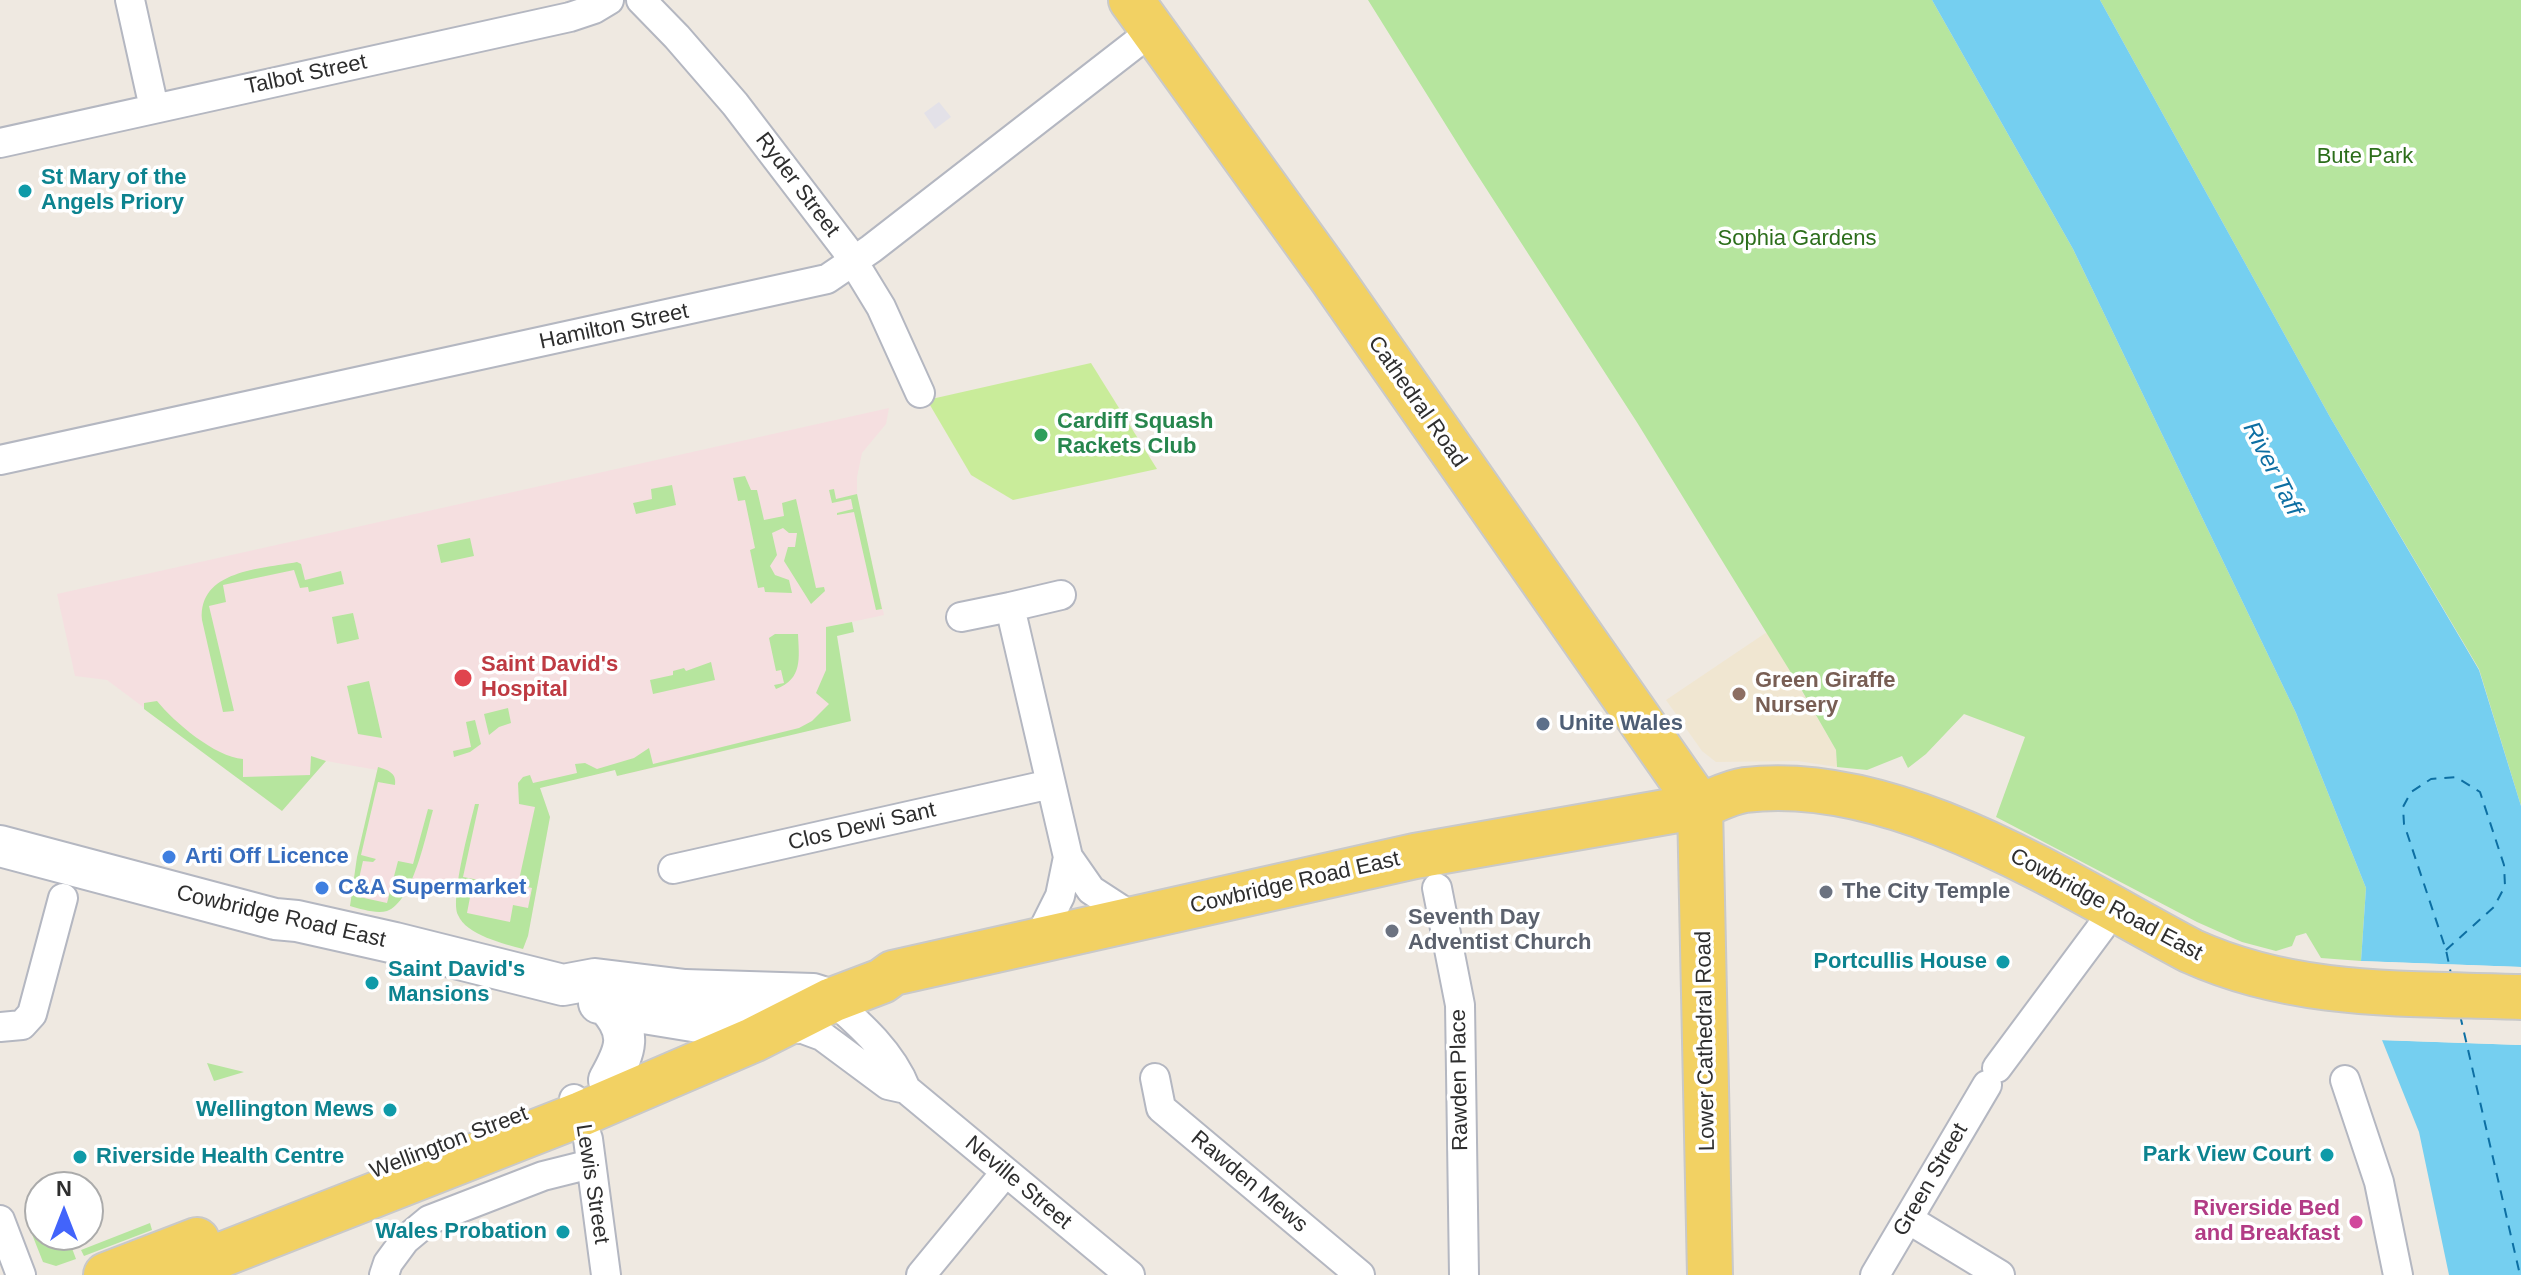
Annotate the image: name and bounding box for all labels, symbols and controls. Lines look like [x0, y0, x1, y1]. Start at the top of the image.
street label: Talbot Street [243, 49, 369, 101]
street label: Ryder Street [749, 128, 845, 242]
park label: Bute Park [2317, 144, 2413, 170]
place label: St Mary of the Angels Priory [41, 165, 186, 216]
marker: St Mary of the Angels Priory [16, 182, 34, 200]
park label: Sophia Gardens [1718, 226, 1876, 252]
street label: Hamilton Street [537, 298, 691, 356]
street label: Cathedral Road [1362, 331, 1472, 473]
place label: Cardiff Squash Rackets Club [1057, 409, 1213, 460]
water label: River Taff [2236, 417, 2308, 521]
marker: Cardiff Squash Rackets Club [1032, 426, 1050, 444]
place label: Saint David's Hospital [481, 652, 618, 704]
marker: Saint David's Hospital [452, 667, 474, 689]
place label: Green Giraffe Nursery [1755, 668, 1896, 720]
marker: Green Giraffe Nursery [1730, 685, 1748, 703]
place label: Unite Wales [1559, 711, 1683, 737]
marker: Unite Wales [1534, 715, 1552, 733]
street label: Clos Dewi Sant [786, 797, 938, 857]
street label: Cowbridge Road East [2005, 843, 2207, 967]
place label: Arti Off Licence [185, 844, 349, 870]
street label: Cowbridge Road East [1188, 846, 1402, 920]
marker: Arti Off Licence [160, 848, 178, 866]
place label: C&A Supermarket [338, 875, 526, 901]
marker: C&A Supermarket [313, 879, 331, 897]
place label: The City Temple [1842, 879, 2010, 905]
street label: Cowbridge Road East [174, 880, 388, 954]
marker: The City Temple [1817, 883, 1835, 901]
place label: Seventh Day Adventist Church [1408, 905, 1591, 956]
marker: Seventh Day Adventist Church [1383, 922, 1401, 940]
street label: Lower Cathedral Road [1691, 931, 1721, 1151]
place label: Portcullis House [1813, 949, 1987, 975]
marker: Portcullis House [1994, 953, 2012, 971]
place label: Saint David's Mansions [388, 957, 525, 1008]
marker: Saint David's Mansions [363, 974, 381, 992]
street label: Rawden Place [1446, 1009, 1474, 1151]
place label: Wellington Mews [196, 1097, 374, 1123]
street label: Wellington Street [366, 1101, 532, 1185]
marker: Wellington Mews [381, 1101, 399, 1119]
street label: Green Street [1888, 1119, 1974, 1241]
street label: Lewis Street [569, 1122, 615, 1246]
street label: Rawden Mews [1185, 1126, 1313, 1238]
street label: Neville Street [959, 1131, 1077, 1235]
place label: Park View Court [2143, 1142, 2311, 1168]
place label: Riverside Health Centre [96, 1144, 344, 1170]
marker: Park View Court [2318, 1146, 2336, 1164]
marker: Riverside Health Centre [71, 1148, 89, 1166]
north arrow [24, 1171, 104, 1251]
text: N [56, 1176, 72, 1201]
place label: Riverside Bed and Breakfast [2193, 1196, 2340, 1248]
marker: Riverside Bed and Breakfast [2347, 1213, 2365, 1231]
place label: Wales Probation [375, 1219, 547, 1245]
marker: Wales Probation [554, 1223, 572, 1241]

